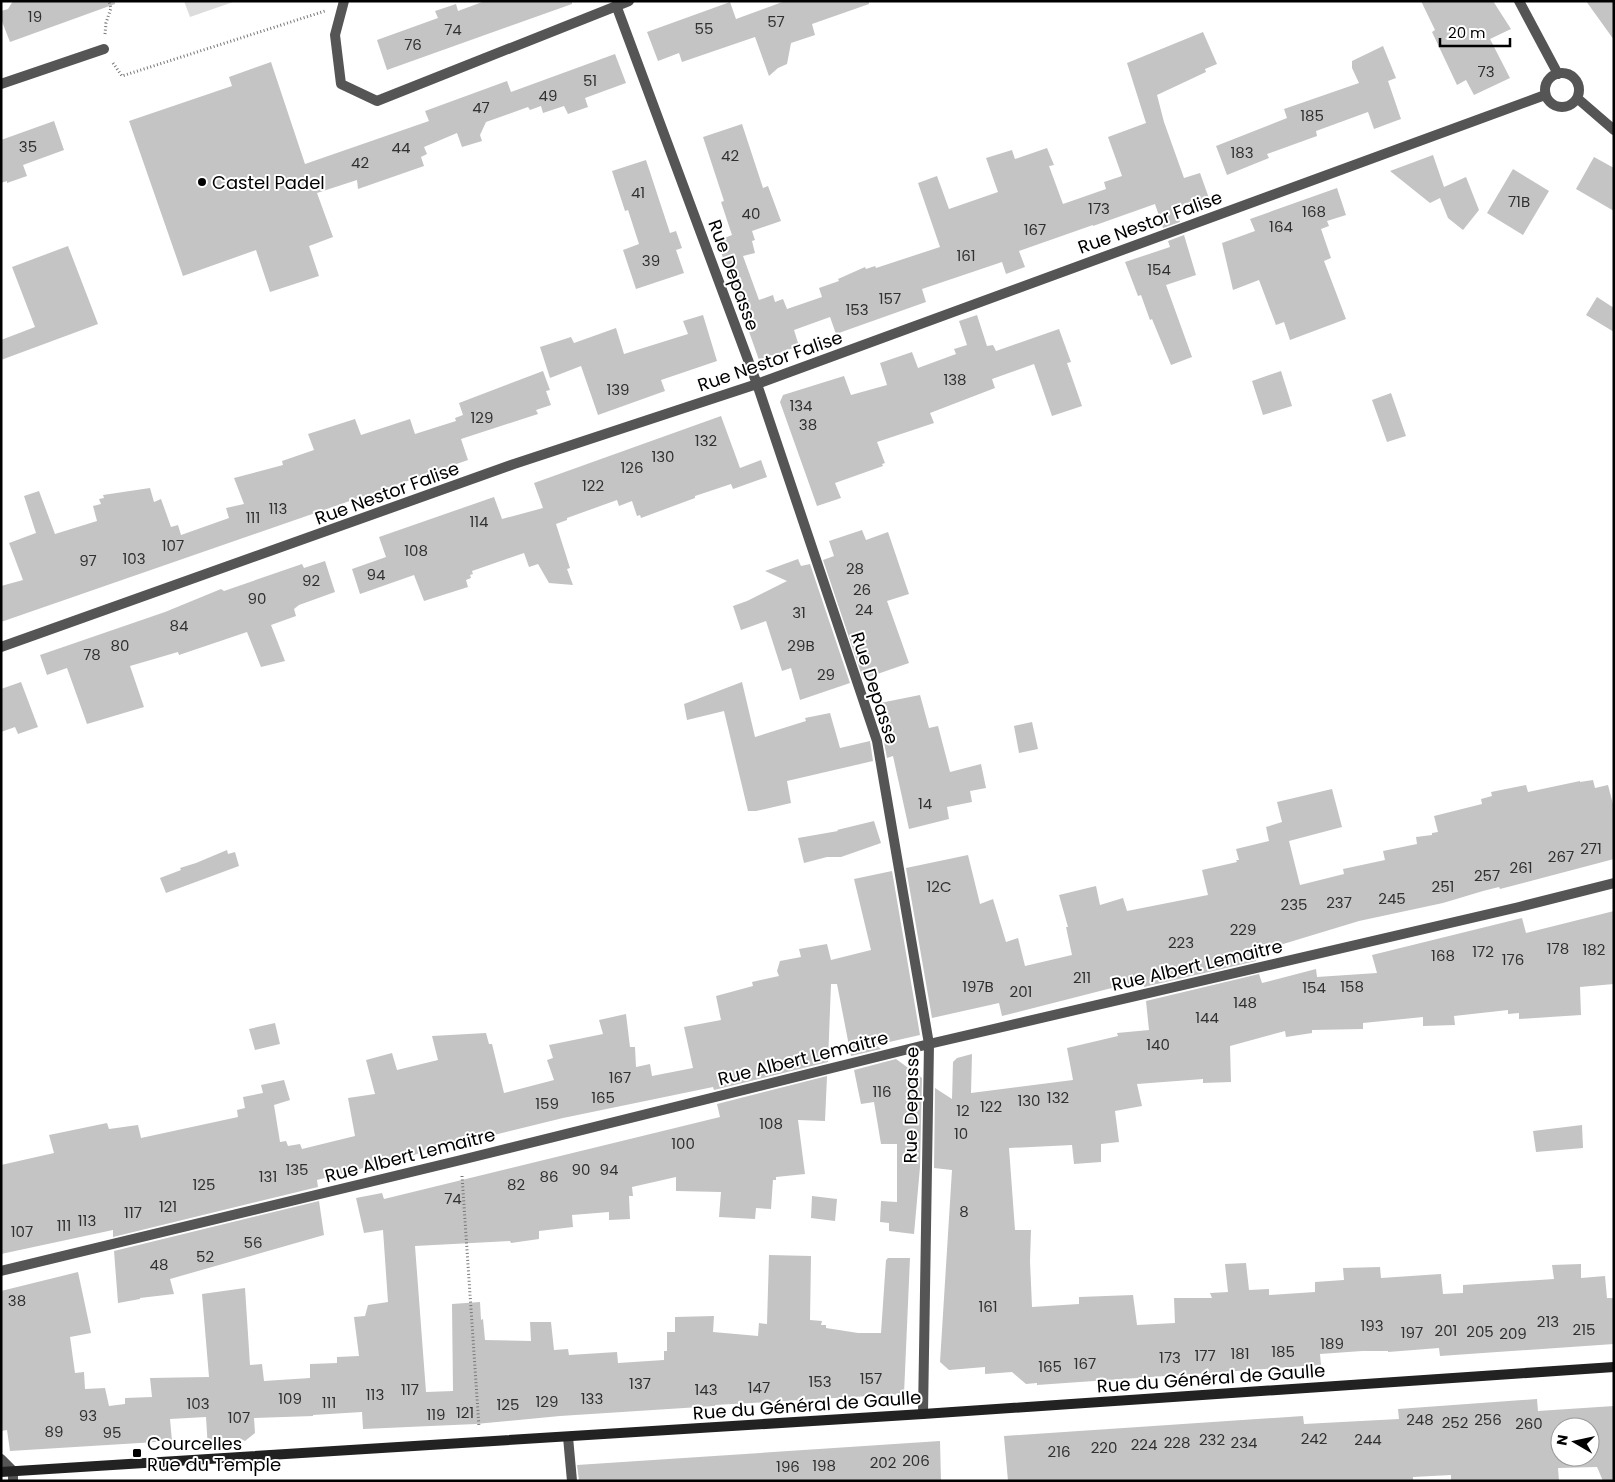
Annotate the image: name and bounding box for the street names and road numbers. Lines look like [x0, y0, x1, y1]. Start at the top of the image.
street label: Rue Nestor Falise [1074, 184, 1226, 260]
street label: Rue Depasse [702, 216, 766, 334]
street label: Rue Nestor Falise [694, 324, 846, 398]
street label: Rue Nestor Falise [311, 455, 463, 531]
street label: Rue Depasse [845, 629, 905, 747]
street label: Rue Albert Lemaitre [1109, 933, 1285, 997]
street label: Rue Albert Lemaitre [715, 1025, 891, 1091]
street label: Rue Depasse [897, 1046, 925, 1164]
street label: Rue Albert Lemaitre [322, 1122, 498, 1188]
street label: Rue du Général de Gaulle [1096, 1358, 1326, 1398]
street label: Rue du Général de Gaulle [692, 1385, 922, 1425]

